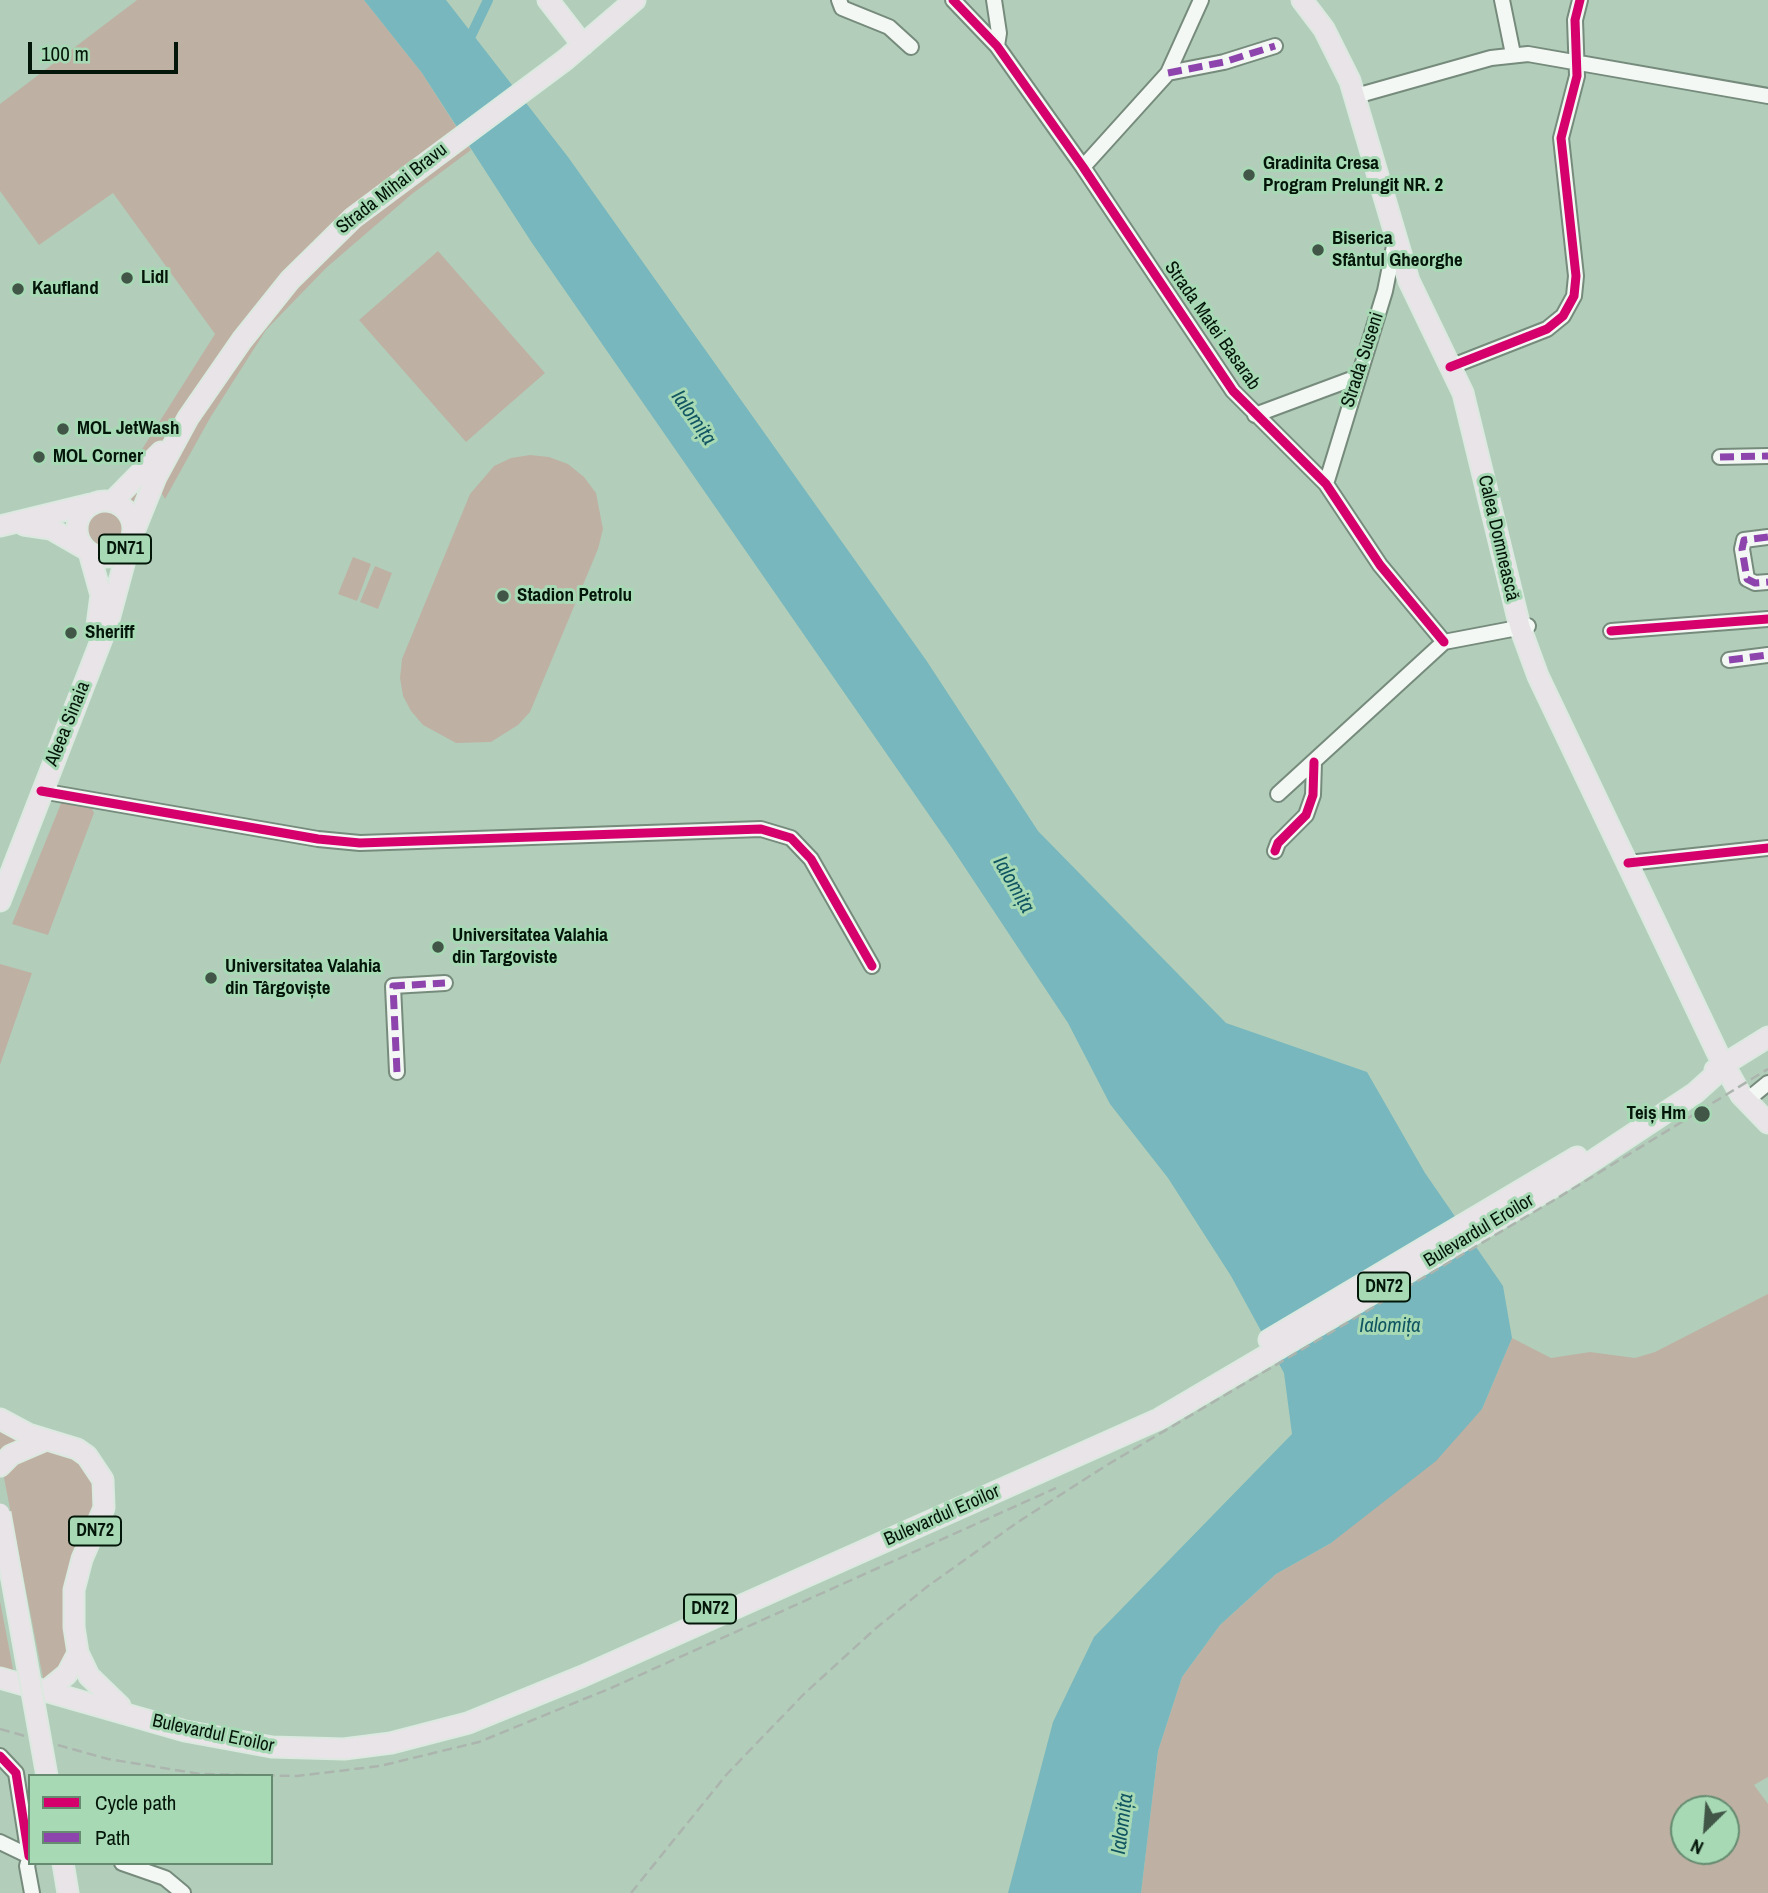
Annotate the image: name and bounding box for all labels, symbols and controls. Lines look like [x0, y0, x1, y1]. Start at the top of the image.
scale bar [32, 28, 182, 72]
text: 100 m [41, 39, 89, 68]
street label: Strada Mihai Bravu [332, 139, 452, 239]
place label: Gradinita Cresa Program Prelungit NR. 2 [1263, 153, 1443, 197]
marker: Gradinita Cresa Program Prelungit NR. 2 [1241, 167, 1257, 183]
place label: Biserica Sfântul Gheorghe [1332, 228, 1463, 272]
marker: Biserica Sfântul Gheorghe [1310, 242, 1326, 258]
street label: Strada Matei Basarab [1159, 257, 1265, 395]
place label: Lidl [141, 267, 169, 289]
marker: Lidl [119, 270, 135, 286]
place label: Kaufland [32, 278, 99, 300]
marker: Kaufland [10, 281, 26, 297]
street label: Strada Suseni [1337, 310, 1389, 410]
water label: Ialomița [665, 386, 721, 450]
place label: MOL JetWash [77, 418, 179, 440]
marker: MOL JetWash [55, 421, 71, 437]
place label: MOL Corner [53, 446, 143, 468]
marker: MOL Corner [31, 449, 47, 465]
street label: Calea Domnească [1472, 473, 1524, 603]
road number: DN71 [99, 534, 151, 564]
place label: Stadion Petrolu [517, 585, 632, 607]
marker: Stadion Petrolu [495, 588, 511, 604]
place label: Sheriff [85, 622, 134, 644]
marker: Sheriff [63, 625, 79, 641]
street label: Aleea Sinaia [41, 678, 95, 770]
water label: Ialomița [987, 852, 1039, 918]
place label: Universitatea Valahia din Targoviste [452, 925, 608, 969]
marker: Universitatea Valahia din Targoviste [430, 939, 446, 955]
place label: Universitatea Valahia din Târgoviște [225, 956, 381, 1000]
marker: Universitatea Valahia din Târgoviște [203, 970, 219, 986]
place label: Teiș Hm [1627, 1103, 1686, 1125]
marker: Teiș Hm [1692, 1104, 1712, 1124]
street label: Bulevardul Eroilor [1420, 1189, 1538, 1273]
road number: DN72 [1358, 1272, 1410, 1302]
water label: Ialomița [1359, 1313, 1421, 1339]
street label: Bulevardul Eroilor [881, 1480, 1003, 1552]
road number: DN72 [69, 1516, 121, 1546]
road number: DN72 [684, 1594, 736, 1624]
street label: Bulevardul Eroilor [150, 1710, 276, 1758]
legend [28, 1774, 273, 1865]
text: Cycle path [95, 1788, 176, 1817]
water label: Ialomița [1107, 1792, 1139, 1856]
north arrow [1670, 1795, 1740, 1865]
text: Path [95, 1823, 130, 1852]
text: N [1686, 1833, 1708, 1861]

